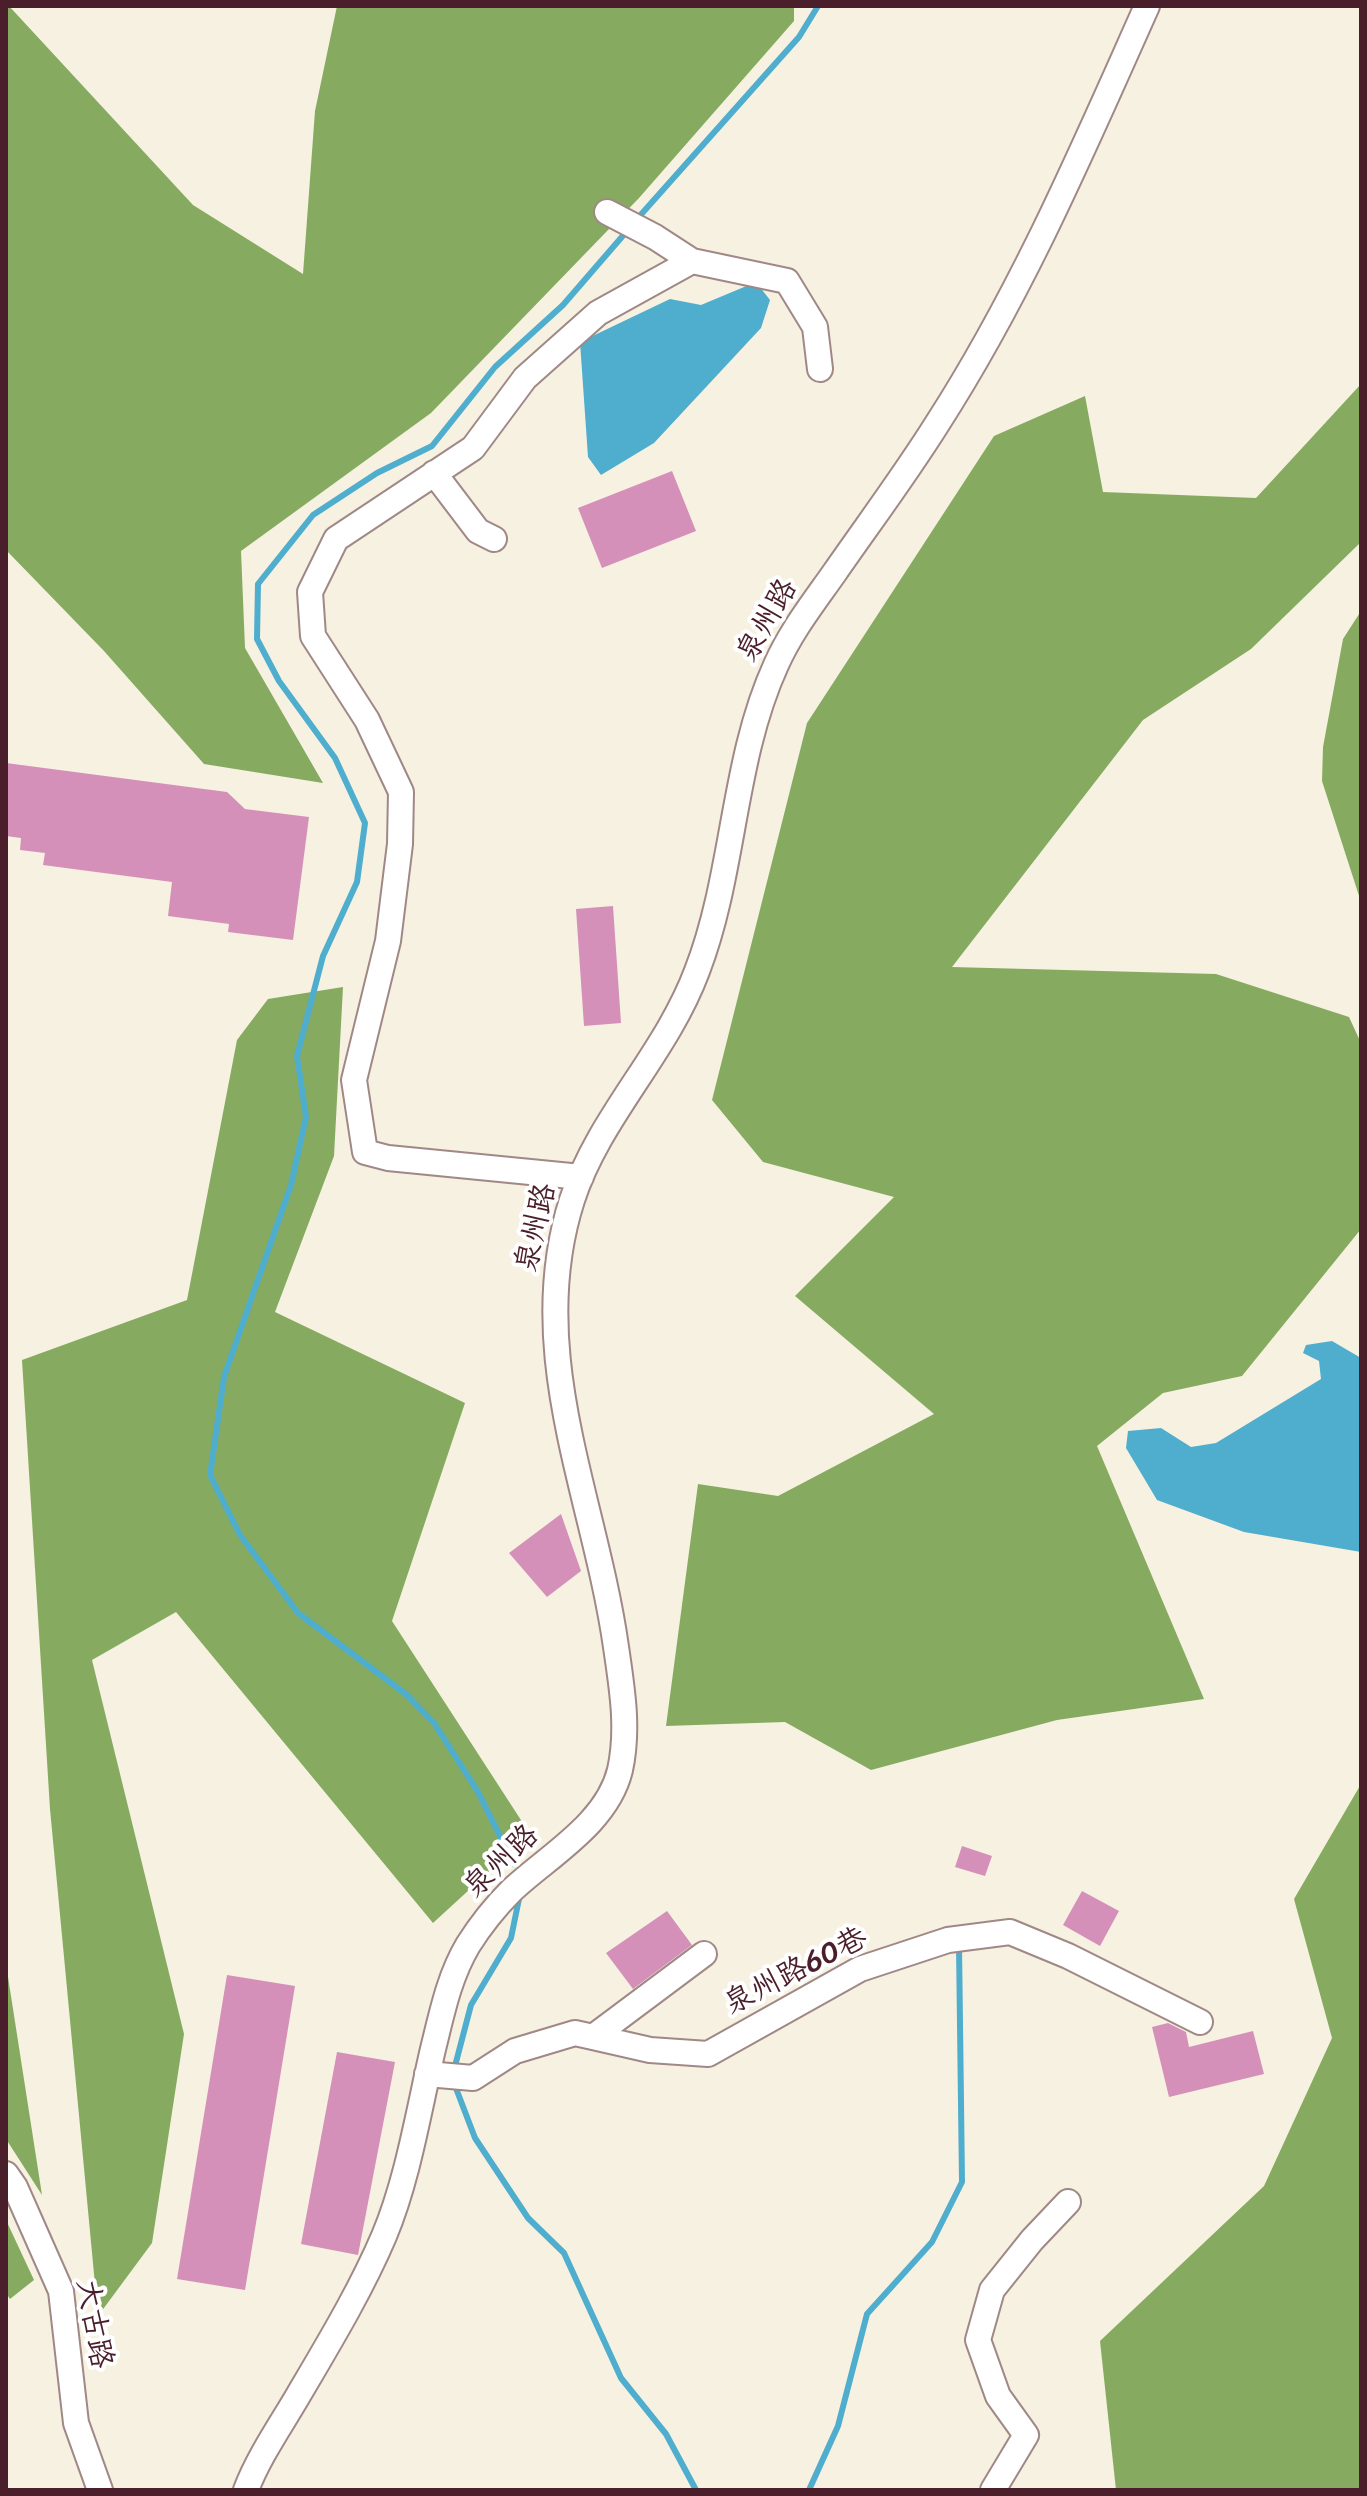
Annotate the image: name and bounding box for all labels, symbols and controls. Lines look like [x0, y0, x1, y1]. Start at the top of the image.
street label: 泉州路 [730, 573, 806, 669]
street label: 泉州路 [509, 1180, 565, 1276]
street label: 泉州路 [457, 1818, 547, 1906]
street label: 泉州路60巷 [718, 1921, 874, 2023]
street label: 大古路 [67, 2277, 119, 2371]

